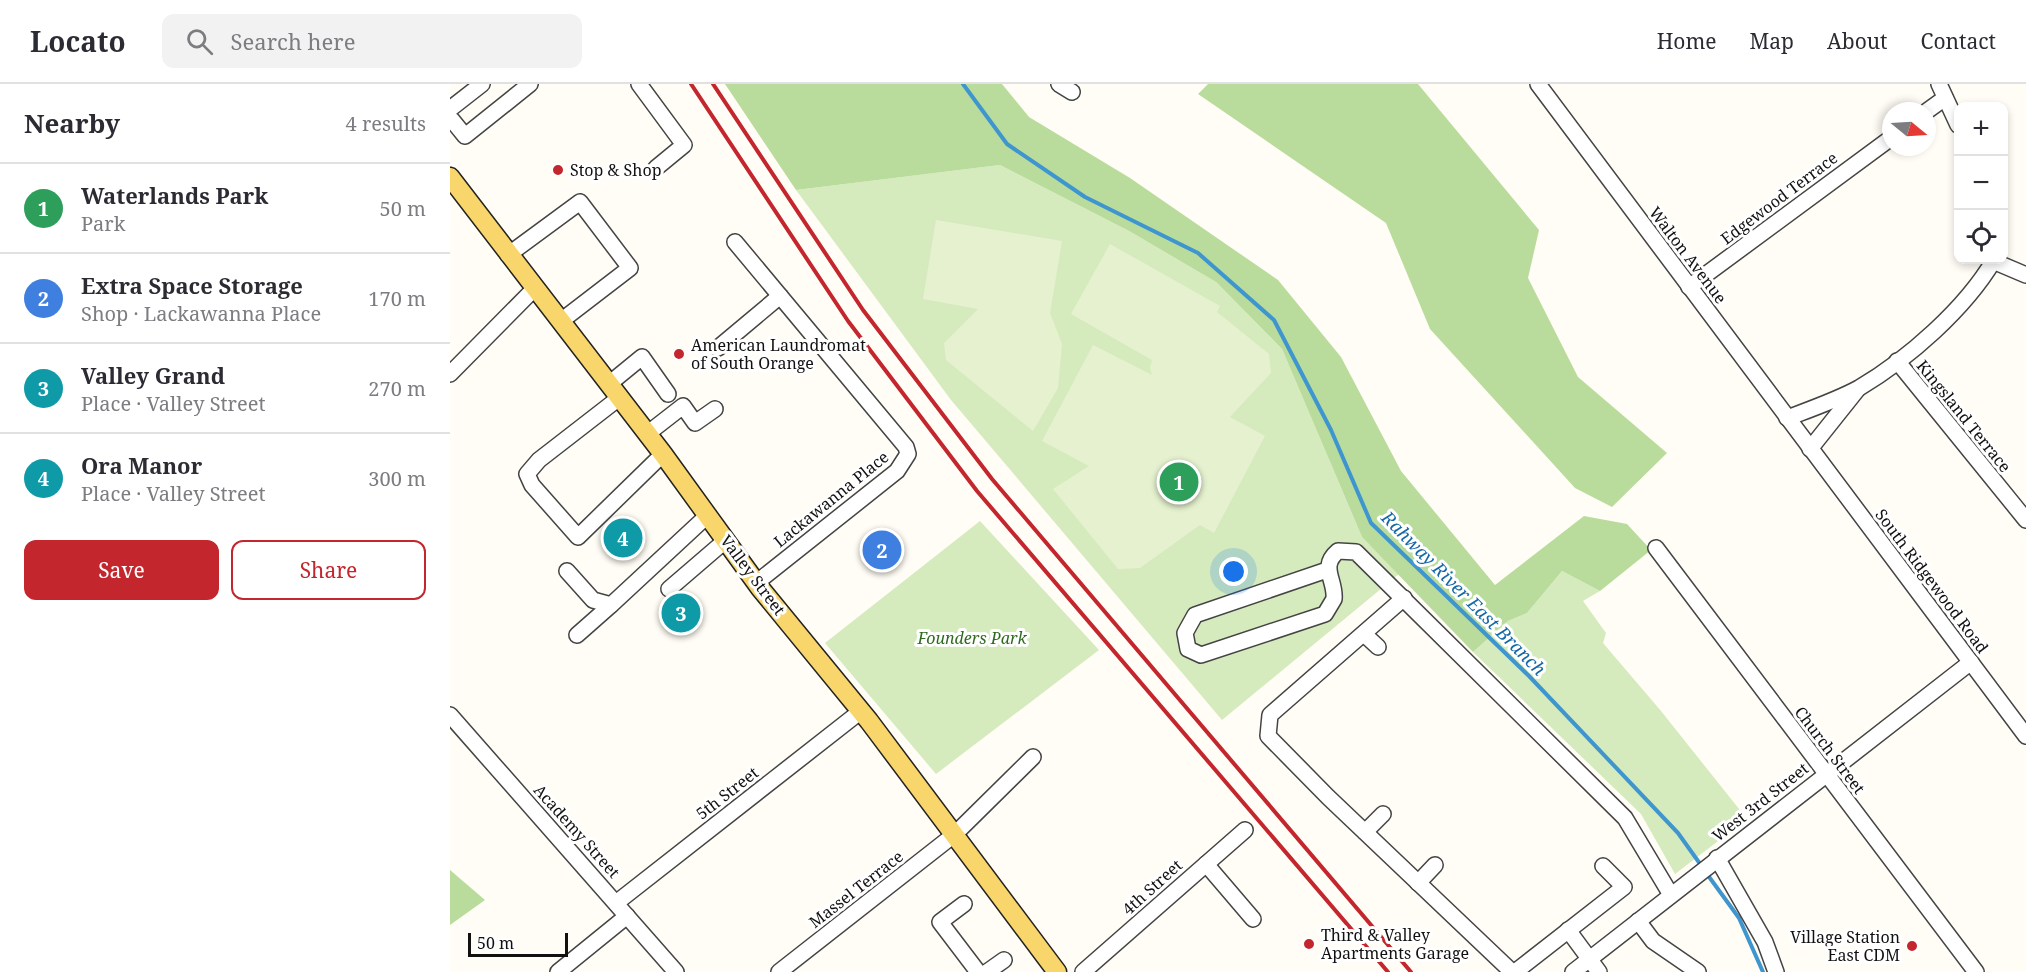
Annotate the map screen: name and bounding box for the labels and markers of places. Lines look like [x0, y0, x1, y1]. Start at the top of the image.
place label: Stop & Shop [570, 159, 662, 181]
marker: Stop & Shop [551, 163, 565, 177]
place label: American Laundromat of South Orange [691, 334, 866, 374]
marker: American Laundromat of South Orange [672, 347, 686, 361]
pin: 1 [1160, 460, 1198, 504]
pin: 4 [604, 516, 642, 560]
pin: 2 [862, 528, 902, 572]
pin: 3 [662, 590, 700, 636]
place label: Third & Valley Apartments Garage [1321, 924, 1469, 964]
place label: Village Station East CDM [1790, 926, 1900, 966]
marker: Third & Valley Apartments Garage [1302, 937, 1316, 951]
marker: Village Station East CDM [1905, 939, 1919, 953]

